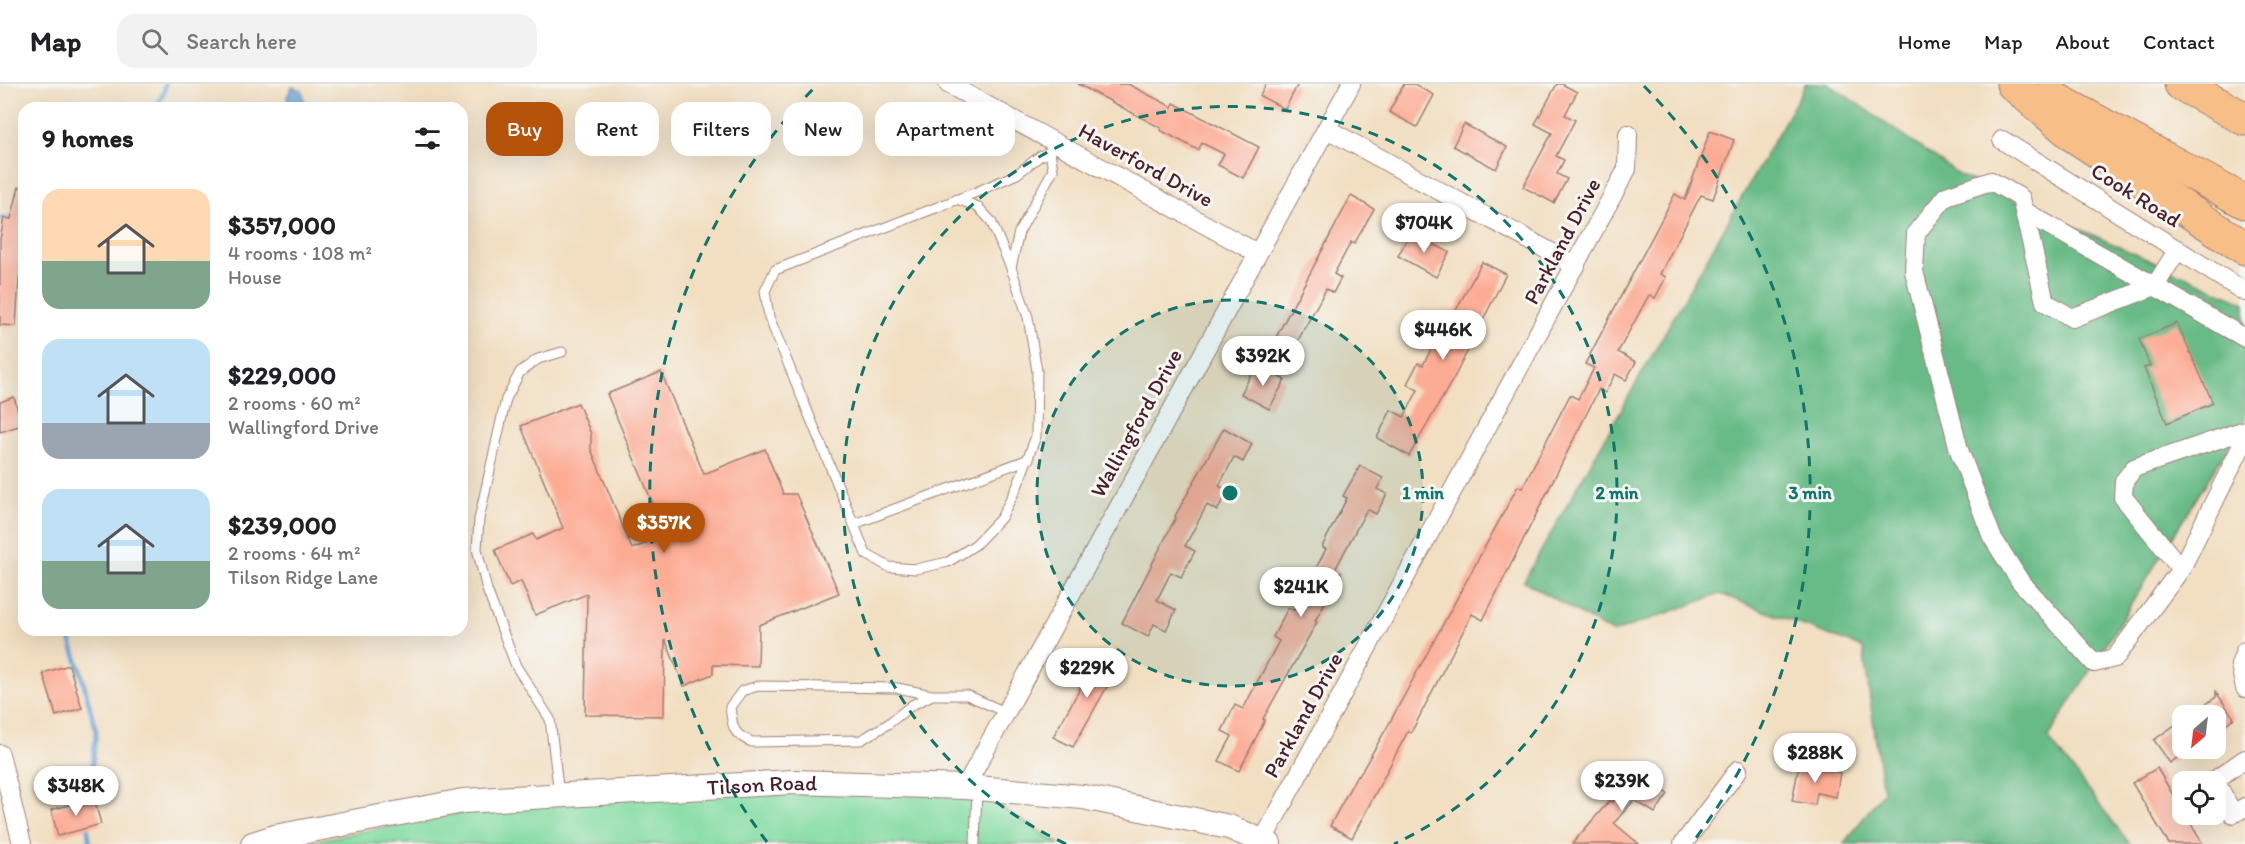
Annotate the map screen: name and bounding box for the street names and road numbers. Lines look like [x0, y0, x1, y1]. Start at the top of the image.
street label: Haverford Drive [1074, 117, 1218, 213]
street label: Cook Road [2086, 157, 2186, 233]
street label: Parkland Drive [1517, 173, 1607, 309]
street label: Wallingford Drive [1084, 344, 1188, 502]
street label: Parkland Drive [1257, 648, 1349, 782]
street label: Tilson Road [706, 768, 818, 800]

